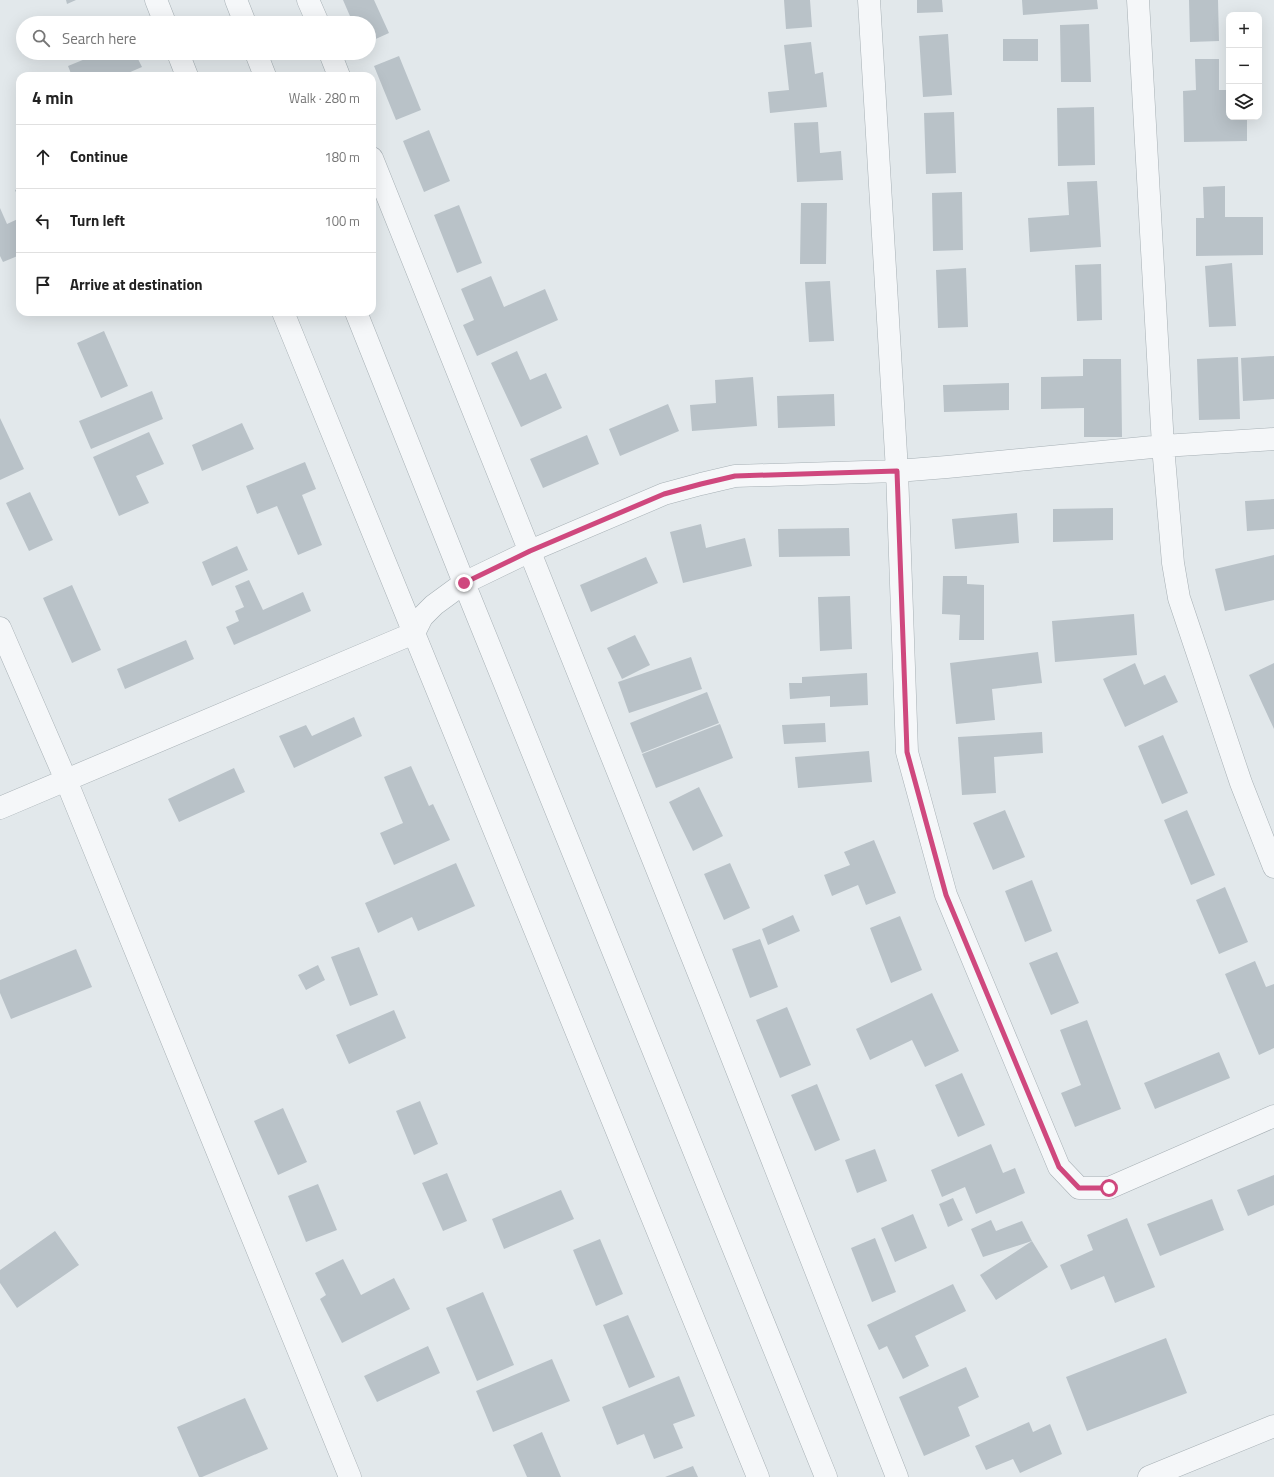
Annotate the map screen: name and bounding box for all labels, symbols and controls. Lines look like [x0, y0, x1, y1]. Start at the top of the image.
map controls [1226, 12, 1262, 120]
button: + [1226, 12, 1262, 48]
search box [16, 16, 376, 60]
icon: search [30, 27, 52, 49]
text: Search here [62, 27, 136, 50]
button: − [1226, 48, 1262, 84]
button: layers [1226, 84, 1262, 120]
text: 4 min [32, 85, 73, 111]
text: Walk · 280 m [289, 88, 360, 108]
text: Continue [70, 145, 128, 168]
icon: ahead [32, 146, 54, 168]
text: 180 m [324, 147, 360, 167]
text: Turn left [70, 209, 125, 232]
icon: left [32, 210, 54, 232]
text: 100 m [324, 211, 360, 231]
text: Arrive at destination [70, 273, 203, 296]
icon: arrive [32, 274, 54, 296]
route end [455, 574, 473, 592]
route start [1100, 1179, 1118, 1197]

